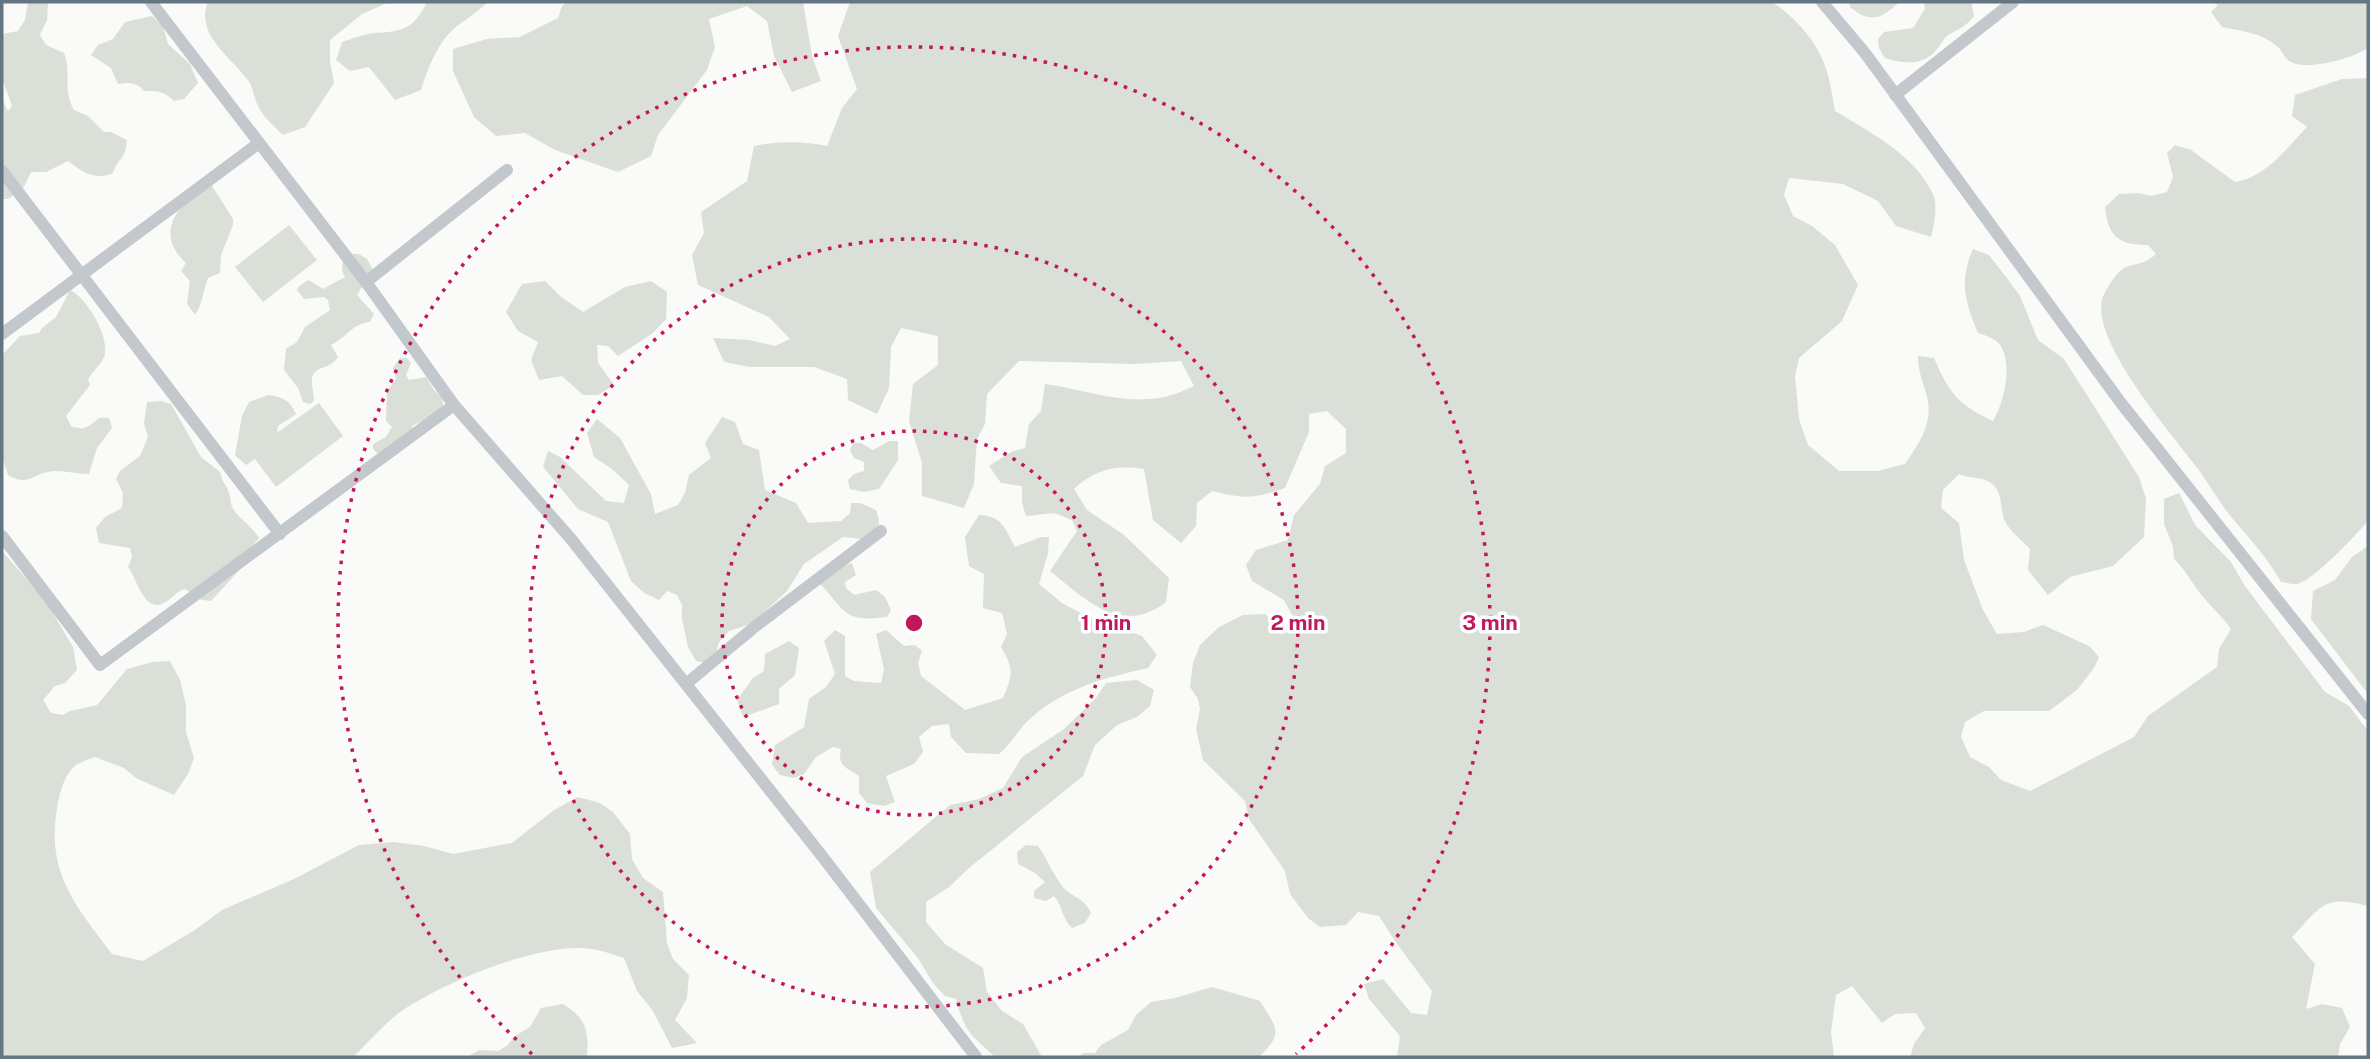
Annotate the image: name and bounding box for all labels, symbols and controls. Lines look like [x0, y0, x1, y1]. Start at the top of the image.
text: 1 min [1081, 610, 1131, 635]
text: 2 min [1270, 610, 1326, 635]
text: 3 min [1462, 610, 1518, 635]
centre of rings [902, 611, 926, 635]

